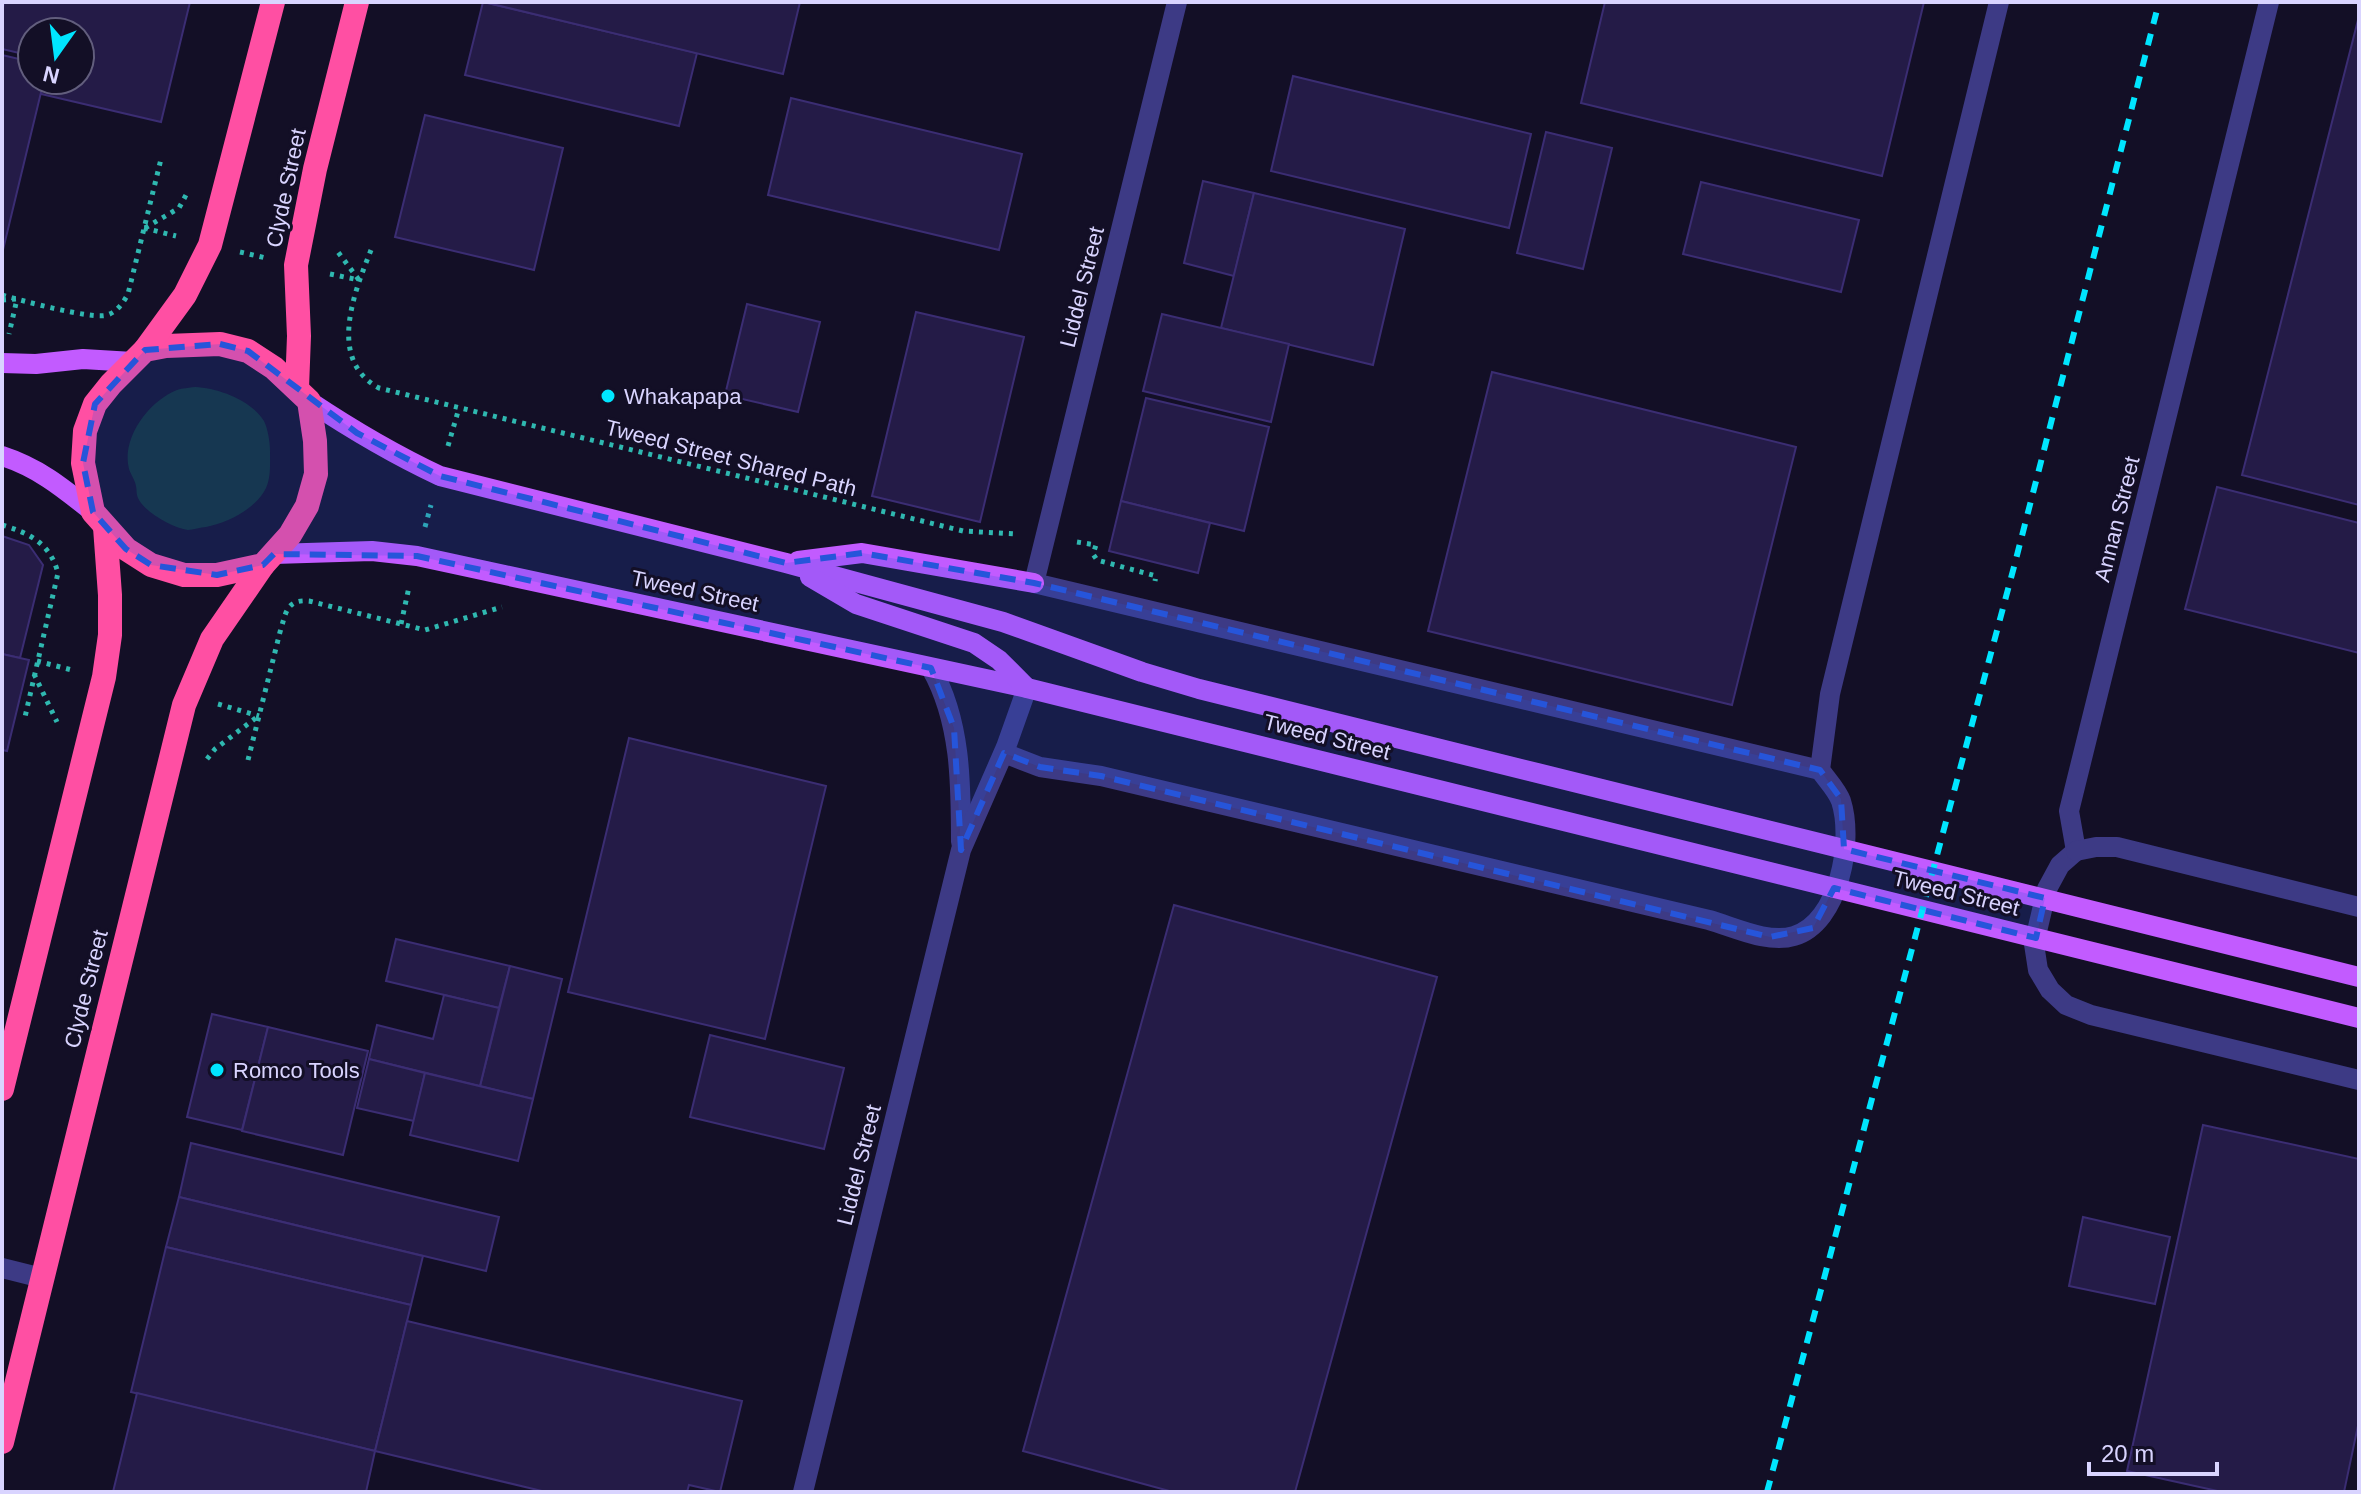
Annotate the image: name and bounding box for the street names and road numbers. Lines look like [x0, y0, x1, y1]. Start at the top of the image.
street label: Clyde Street [261, 126, 311, 250]
street label: Liddel Street [1055, 224, 1109, 350]
street label: Tweed Street Shared Path [603, 415, 859, 501]
street label: Annan Street [2089, 454, 2145, 584]
street label: Tweed Street [629, 565, 761, 617]
street label: Tweed Street [1261, 709, 1393, 765]
street label: Tweed Street [1890, 865, 2022, 921]
street label: Clyde Street [59, 927, 113, 1051]
street label: Liddel Street [832, 1102, 886, 1228]

